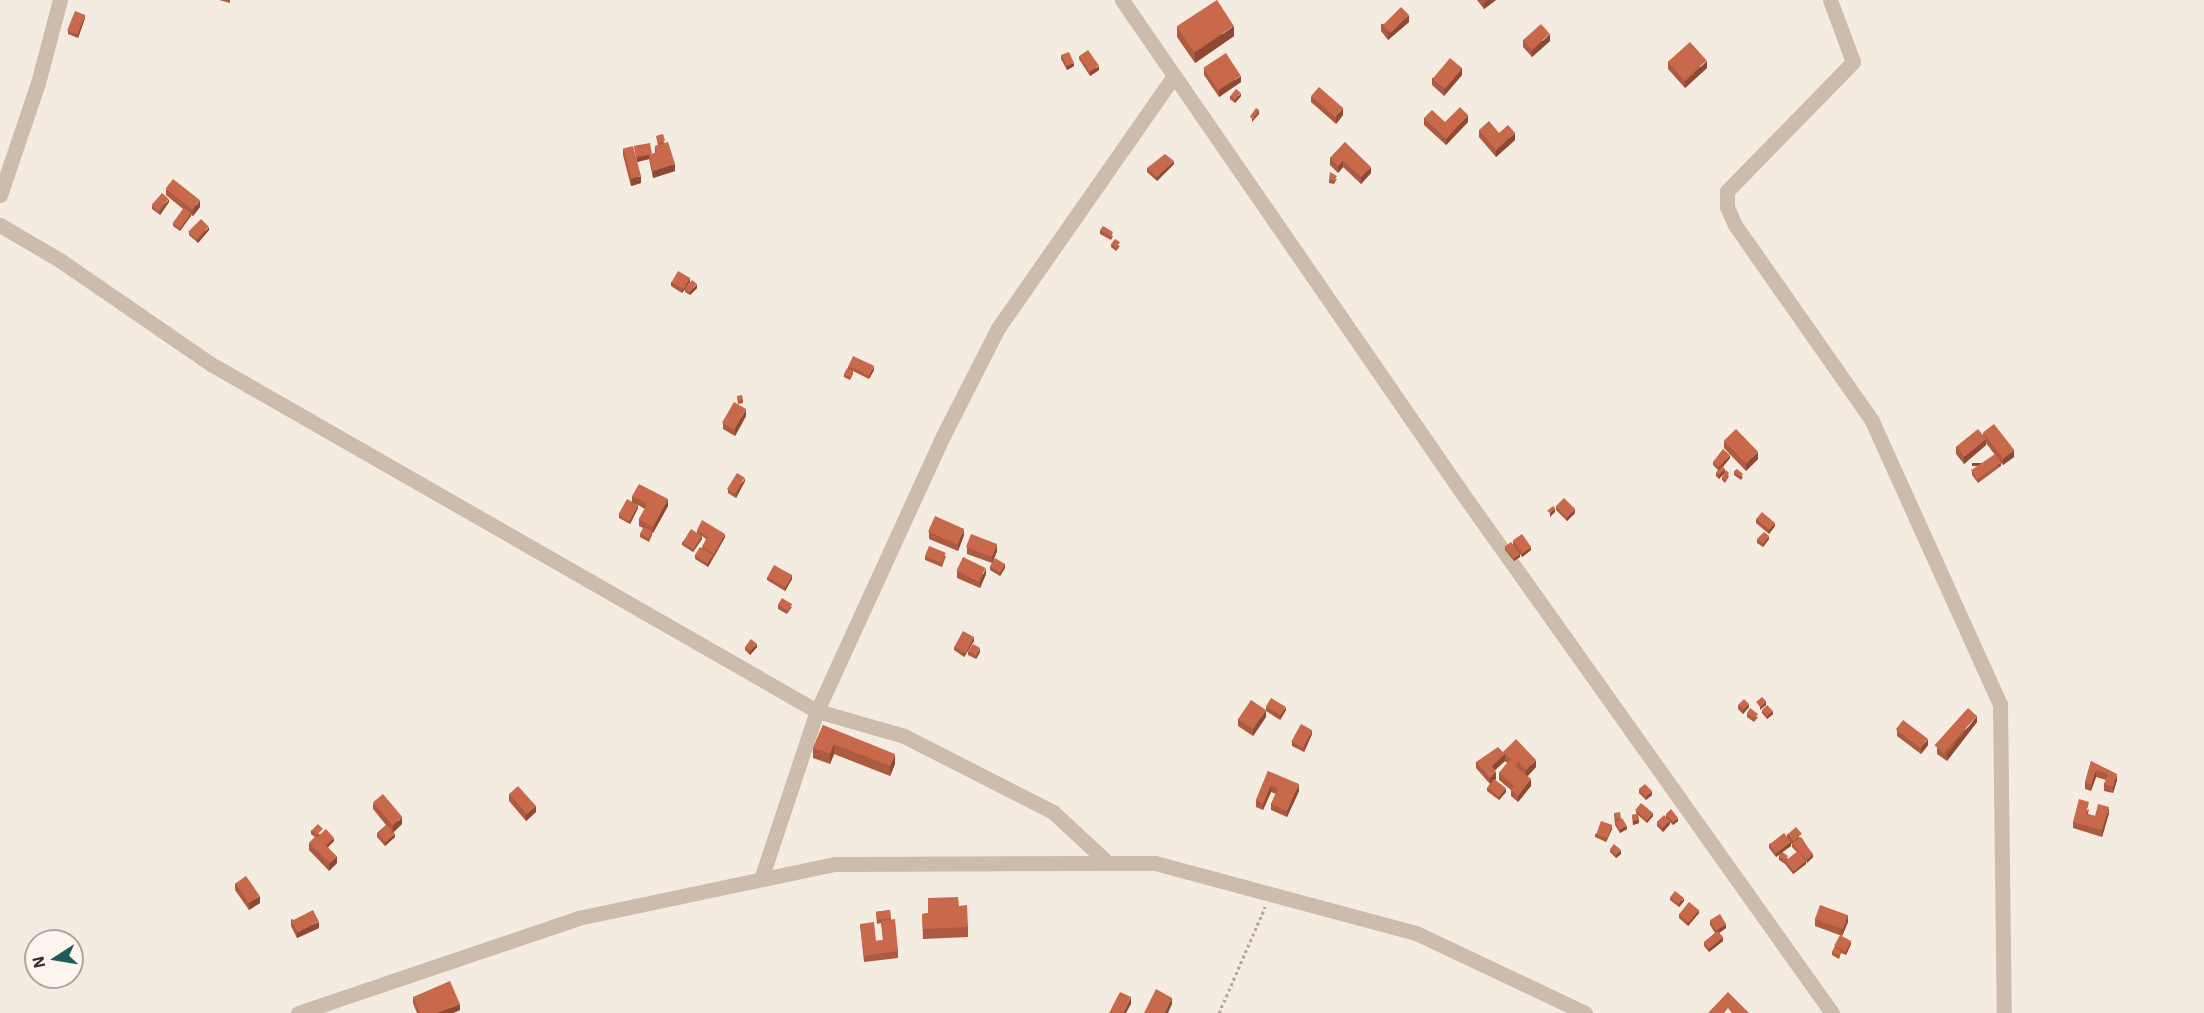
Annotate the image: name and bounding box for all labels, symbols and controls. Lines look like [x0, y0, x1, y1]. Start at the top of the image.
north arrow [24, 929, 84, 989]
text: N [27, 955, 49, 970]

